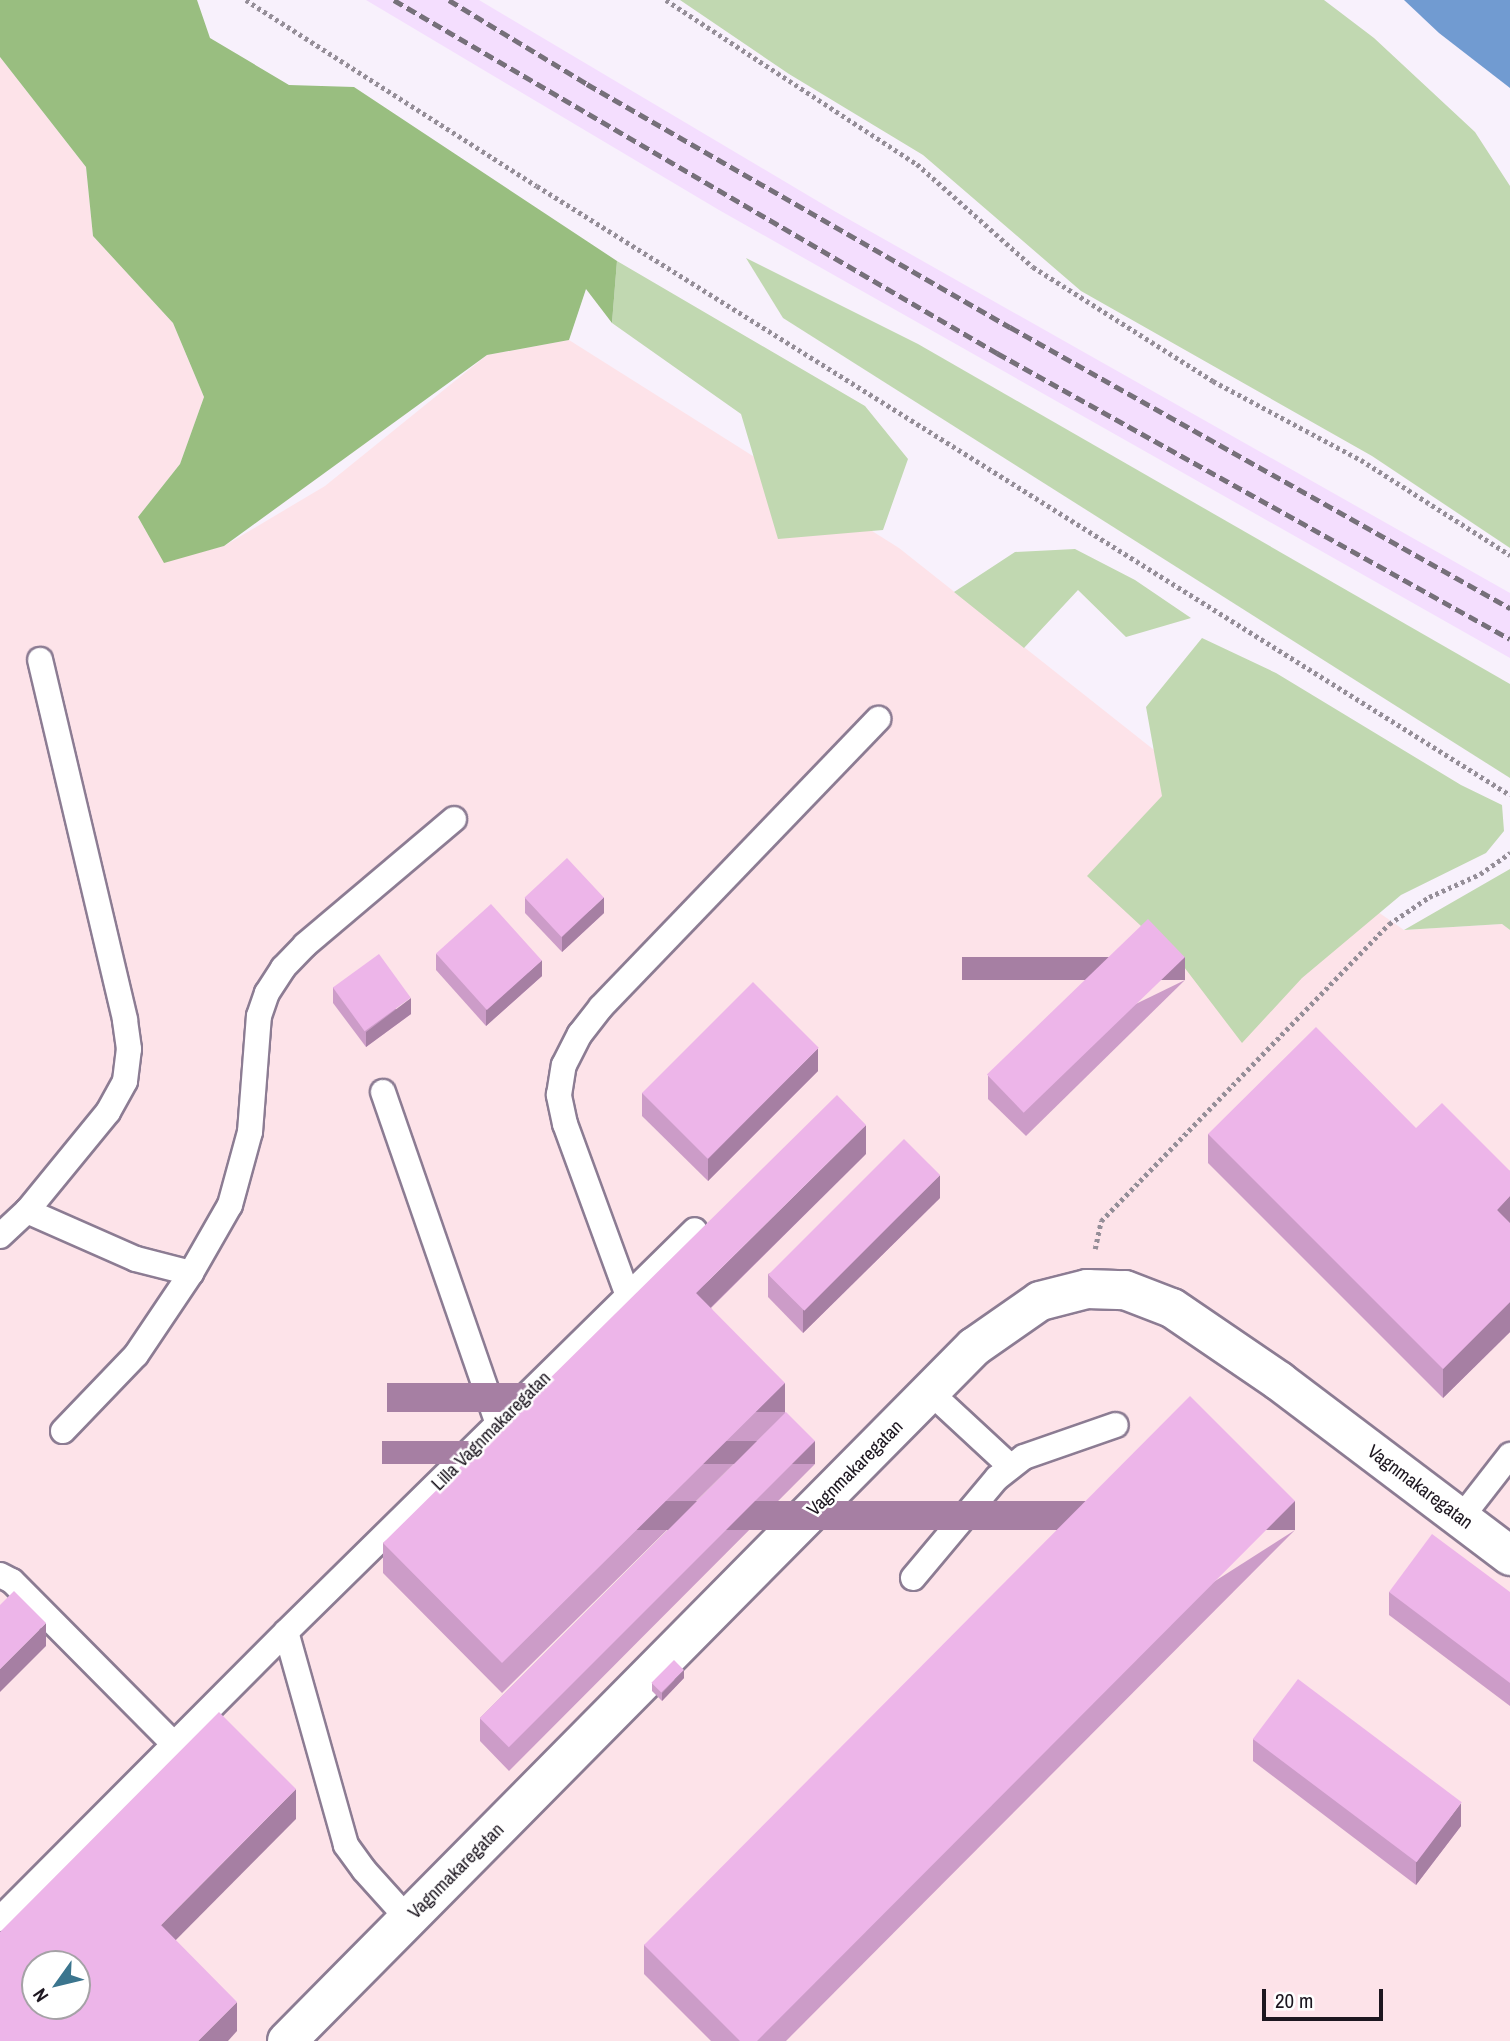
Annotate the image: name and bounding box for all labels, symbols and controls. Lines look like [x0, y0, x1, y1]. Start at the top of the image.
street label: Lilla Vagnmakaregatan [427, 1367, 555, 1495]
street label: Vagnmakaregatan [802, 1415, 908, 1521]
street label: Vagnmakaregatan [1363, 1440, 1477, 1534]
street label: Vagnmakaregatan [403, 1818, 509, 1924]
north arrow [21, 1950, 91, 2020]
scale bar [1265, 1974, 1386, 2018]
text: N [26, 1984, 54, 2008]
text: 20 m [1275, 1986, 1313, 2015]

